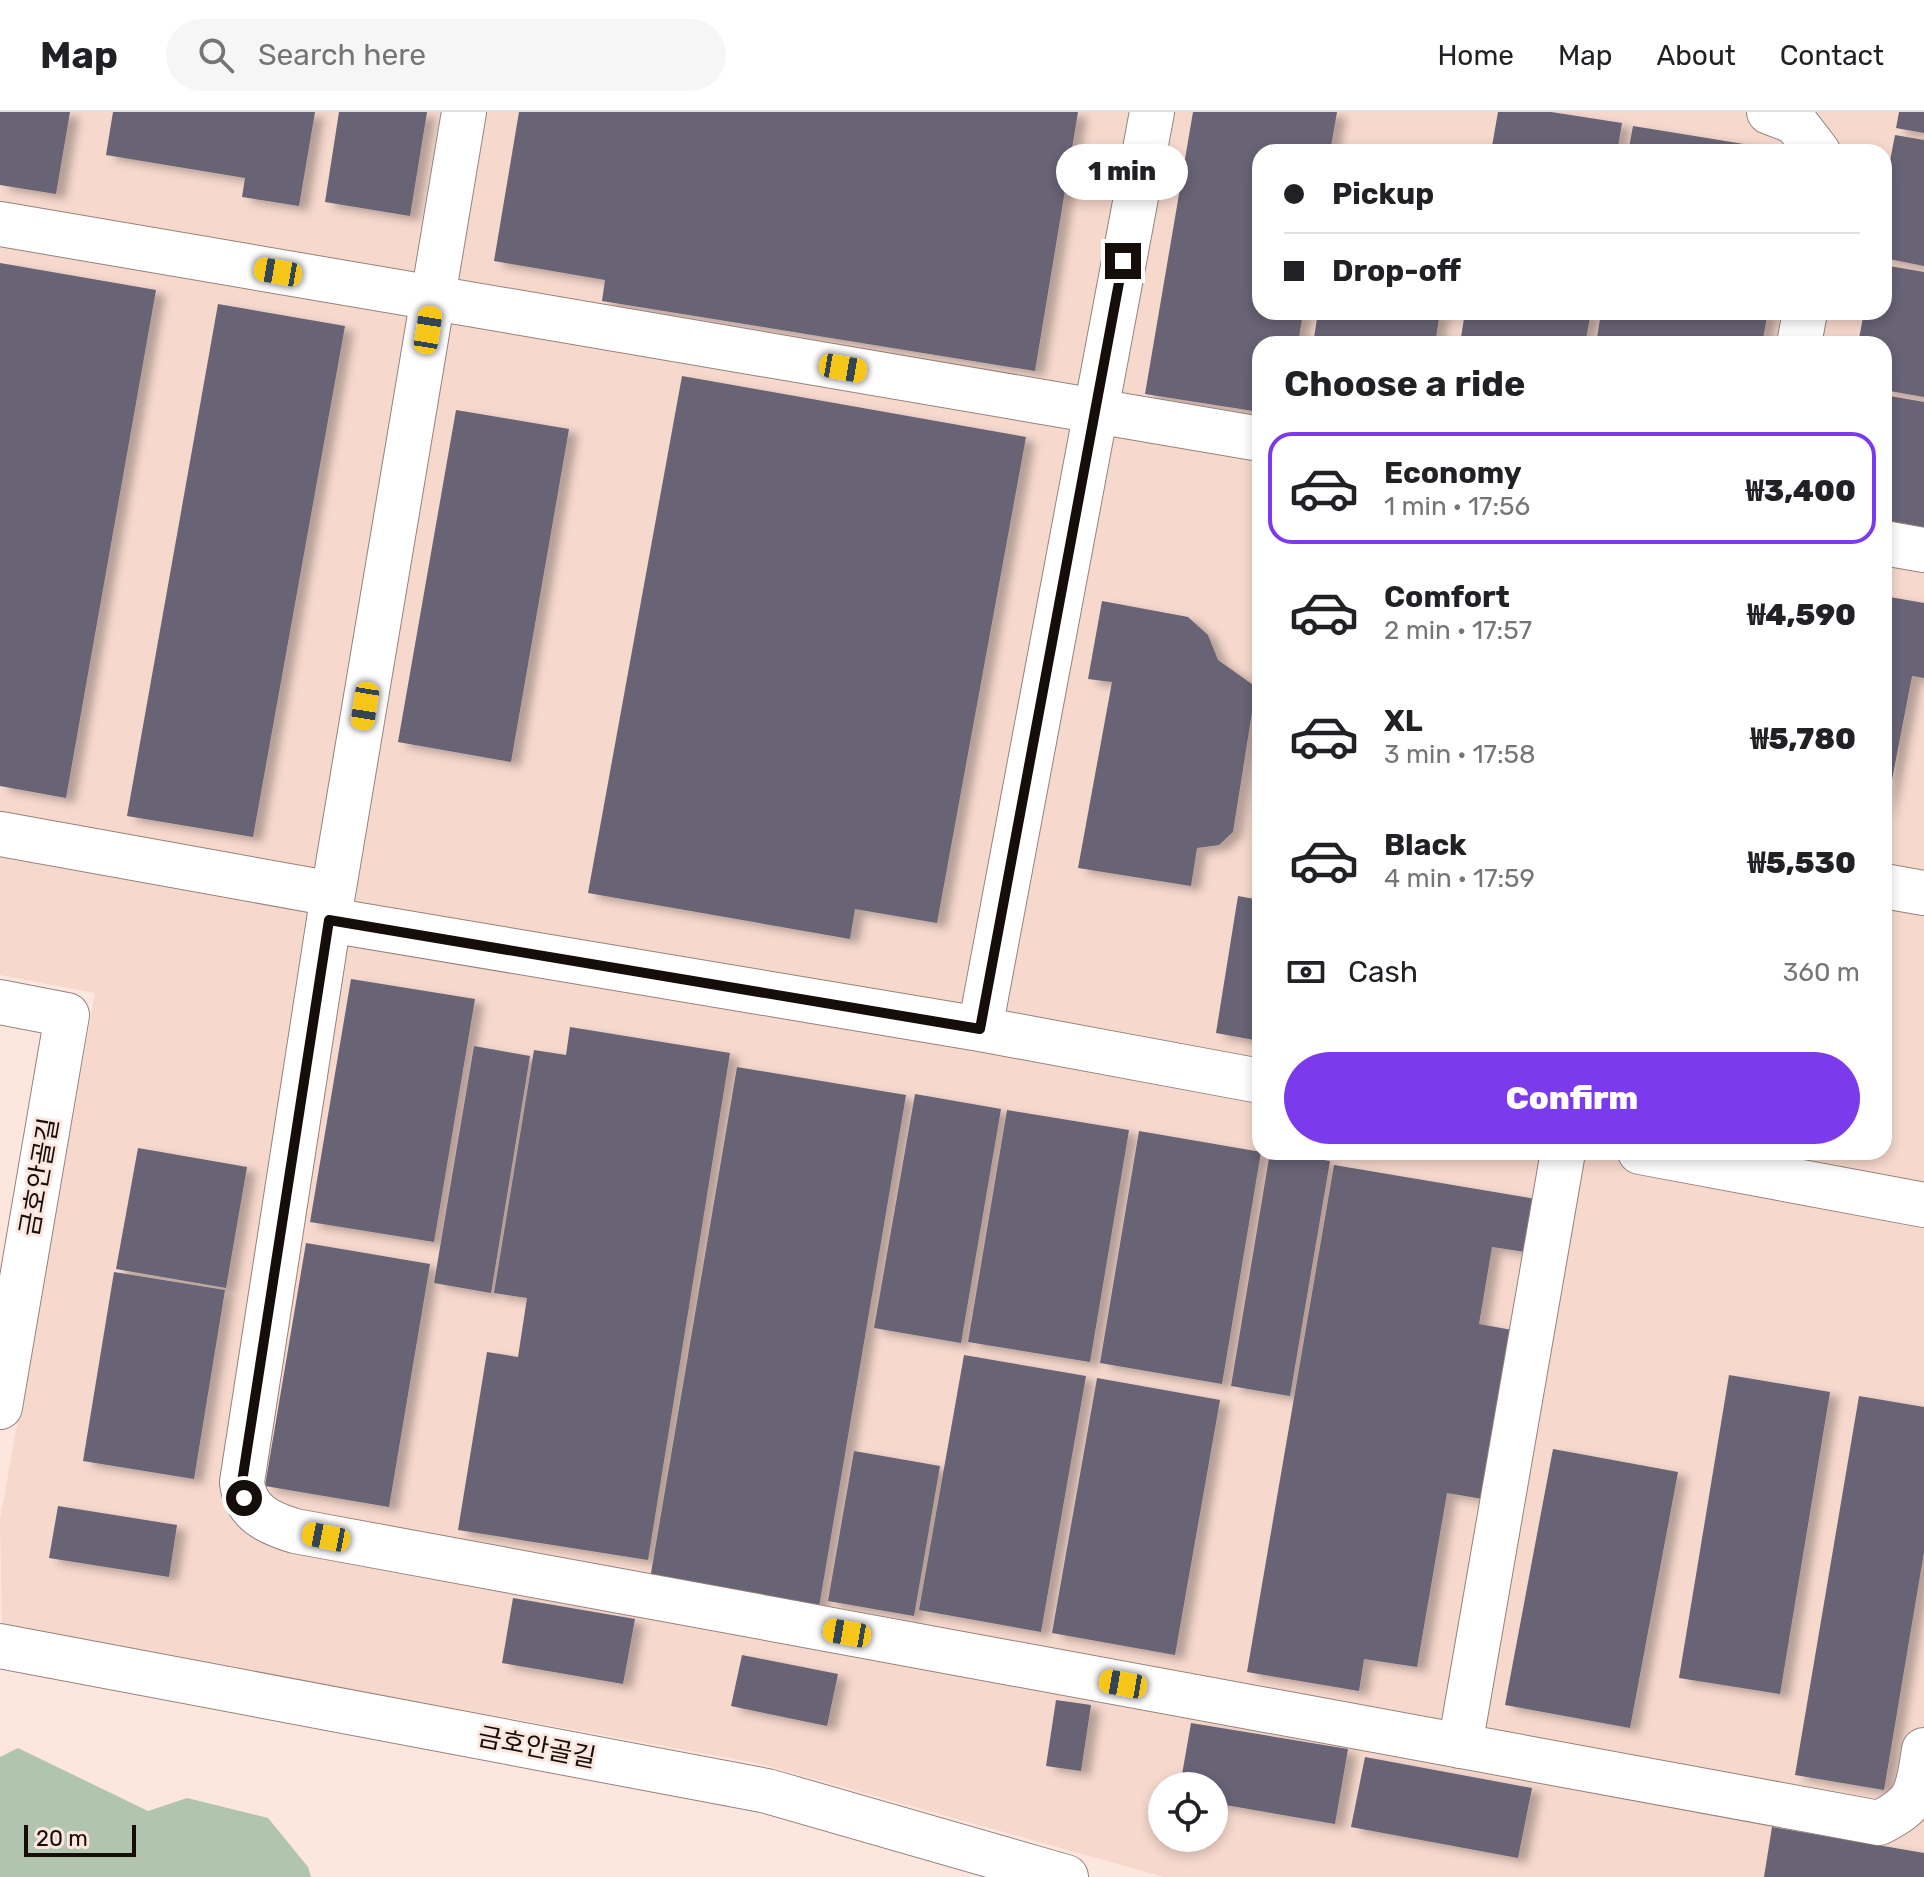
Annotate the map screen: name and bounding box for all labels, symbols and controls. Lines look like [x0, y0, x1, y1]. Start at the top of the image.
search box [166, 19, 726, 91]
text: Map [40, 32, 118, 78]
icon: search [194, 33, 238, 77]
text: Search here [258, 37, 426, 73]
text: Home [1437, 39, 1514, 72]
text: Map [1558, 39, 1612, 72]
text: About [1656, 39, 1736, 72]
text: Contact [1780, 39, 1884, 72]
callout: 1 min [1057, 145, 1189, 201]
text: 1 min [1088, 156, 1156, 187]
text: Pickup [1332, 176, 1434, 212]
route end [1105, 243, 1141, 279]
text: Drop-off [1332, 253, 1461, 289]
car [252, 256, 304, 288]
car [412, 304, 444, 356]
car [817, 352, 869, 384]
text: Choose a ride [1284, 362, 1525, 405]
icon: car [1288, 452, 1360, 524]
text: Economy [1384, 455, 1522, 491]
text: ₩3,400 [1746, 473, 1856, 509]
text: 1 min · 17:56 [1384, 491, 1530, 522]
icon: car [1288, 576, 1360, 648]
text: Comfort [1384, 579, 1510, 615]
text: ₩4,590 [1747, 597, 1856, 633]
text: 2 min · 17:57 [1384, 615, 1532, 646]
car [349, 680, 381, 732]
icon: car [1288, 700, 1360, 772]
text: XL [1384, 703, 1423, 739]
text: ₩5,780 [1750, 721, 1856, 757]
text: 3 min · 17:58 [1384, 739, 1536, 770]
icon: car [1288, 824, 1360, 896]
text: Black [1384, 827, 1467, 863]
text: ₩5,530 [1748, 845, 1856, 881]
text: 4 min · 17:59 [1384, 863, 1535, 894]
icon: cash [1284, 950, 1328, 994]
text: Cash [1348, 954, 1418, 990]
text: 360 m [1783, 957, 1860, 988]
button: Confirm [1284, 1052, 1860, 1144]
street label: 금호안골길 [14, 1115, 65, 1239]
route start [226, 1480, 262, 1516]
car [300, 1521, 352, 1553]
car [821, 1617, 873, 1649]
car [1097, 1668, 1149, 1700]
street label: 금호안골길 [475, 1721, 599, 1774]
map controls [1148, 1772, 1228, 1852]
button: locate [1148, 1772, 1228, 1852]
scale bar [24, 1821, 136, 1857]
text: 20 m [36, 1825, 88, 1852]

